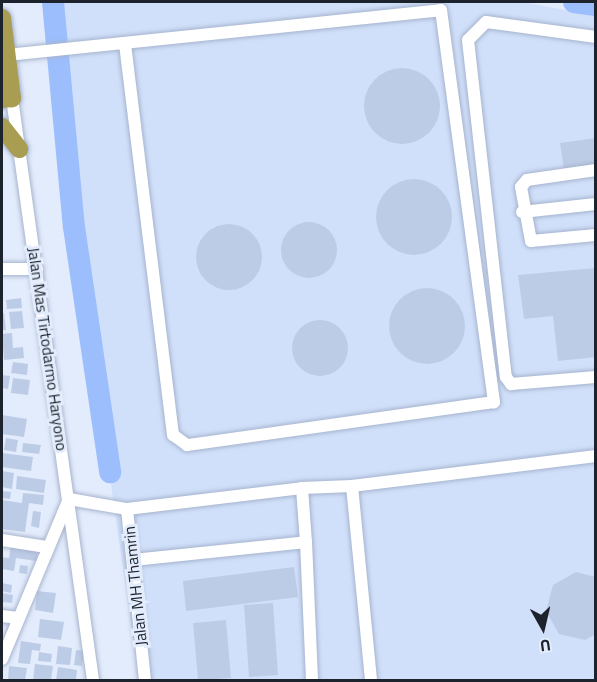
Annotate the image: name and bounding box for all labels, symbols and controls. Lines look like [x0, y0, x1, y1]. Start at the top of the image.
street label: Jalan Mas Tirtodarmo Haryono [24, 246, 72, 452]
street label: Jalan MH Thamrin [119, 525, 151, 647]
north arrow [513, 598, 573, 658]
text: U [539, 633, 552, 658]

